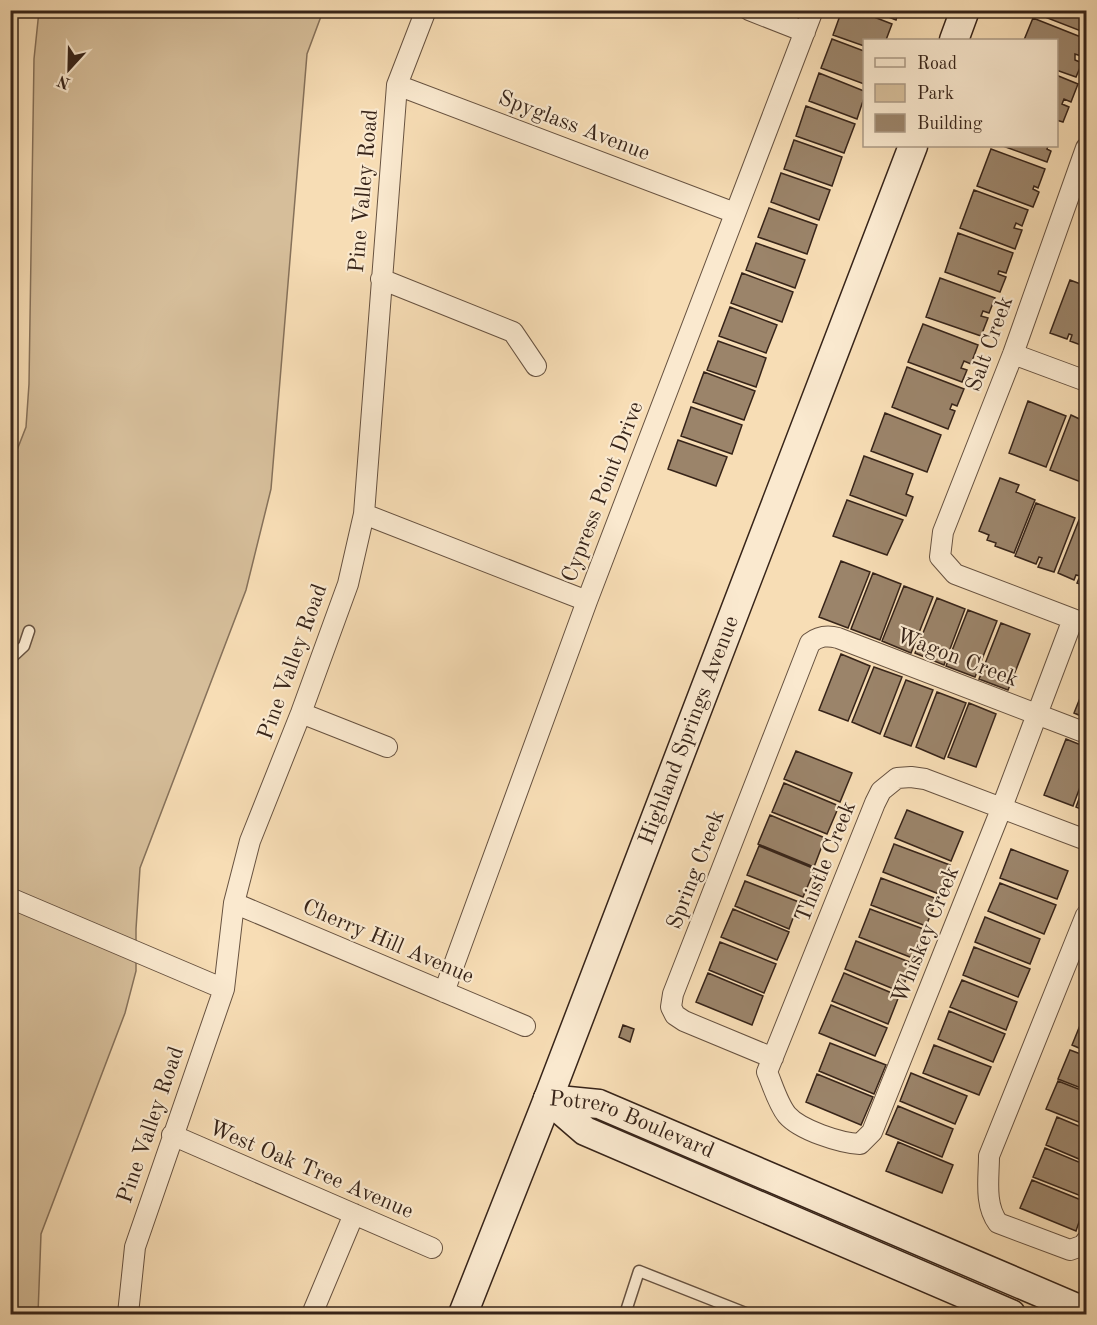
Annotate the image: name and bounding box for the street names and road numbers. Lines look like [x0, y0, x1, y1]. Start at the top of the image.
street label: Spyglass Avenue [495, 87, 653, 165]
street label: Pine Valley Road [346, 108, 382, 274]
street label: Salt Creek [963, 293, 1017, 395]
street label: Cypress Point Drive [558, 399, 648, 585]
street label: Pine Valley Road [255, 581, 331, 743]
street label: Highland Springs Avenue [635, 613, 743, 848]
street label: Wagon Creek [893, 625, 1021, 691]
street label: Thistle Creek [792, 798, 860, 926]
street label: Spring Creek [663, 808, 729, 932]
street label: Whiskey Creek [888, 863, 964, 1007]
street label: Cherry Hill Avenue [299, 896, 477, 988]
street label: Pine Valley Road [114, 1044, 188, 1206]
street label: Potrero Boulevard [548, 1088, 717, 1163]
street label: West Oak Tree Avenue [206, 1117, 416, 1223]

